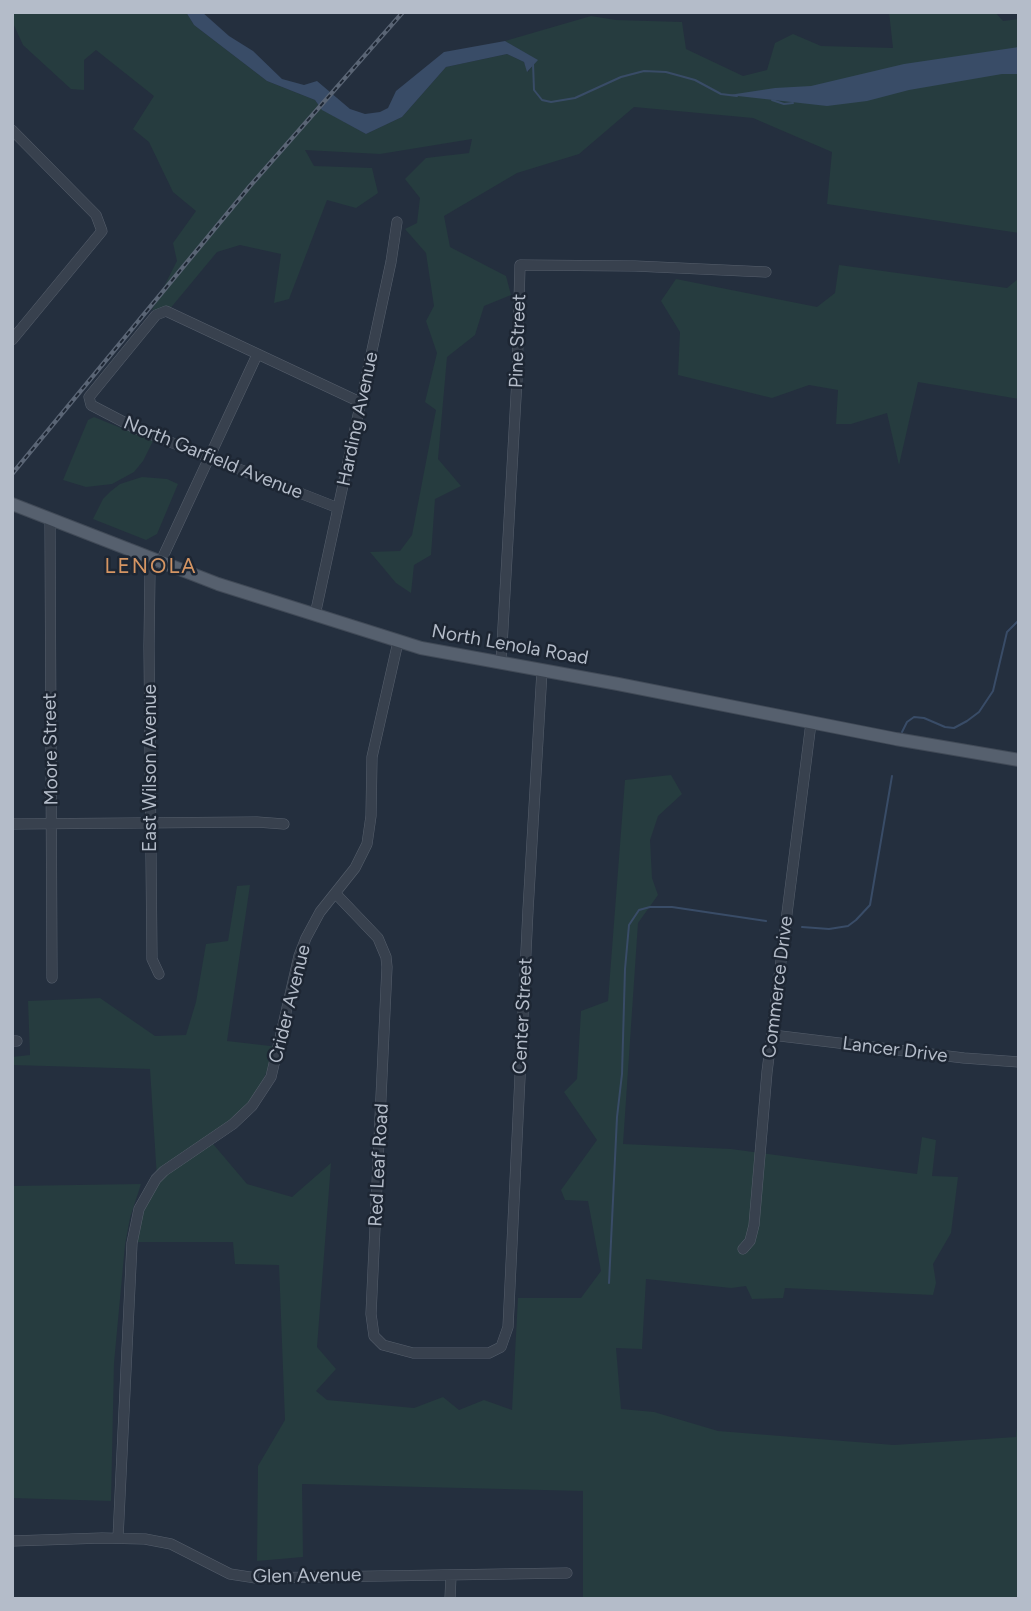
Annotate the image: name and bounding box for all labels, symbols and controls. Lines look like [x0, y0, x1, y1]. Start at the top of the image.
street label: Pine Street [505, 293, 531, 389]
street label: Harding Avenue [333, 350, 383, 488]
street label: North Garfield Avenue [120, 412, 306, 504]
district label: LENOLA [105, 554, 197, 580]
street label: North Lenola Road [430, 620, 590, 670]
street label: East Wilson Avenue [139, 684, 161, 852]
street label: Moore Street [39, 692, 63, 806]
street label: Commerce Drive [758, 915, 798, 1059]
street label: Crider Avenue [264, 942, 316, 1066]
street label: Center Street [509, 957, 537, 1075]
street label: Lancer Drive [841, 1032, 949, 1068]
street label: Red Leaf Road [364, 1103, 394, 1227]
street label: Glen Avenue [253, 1564, 361, 1588]

